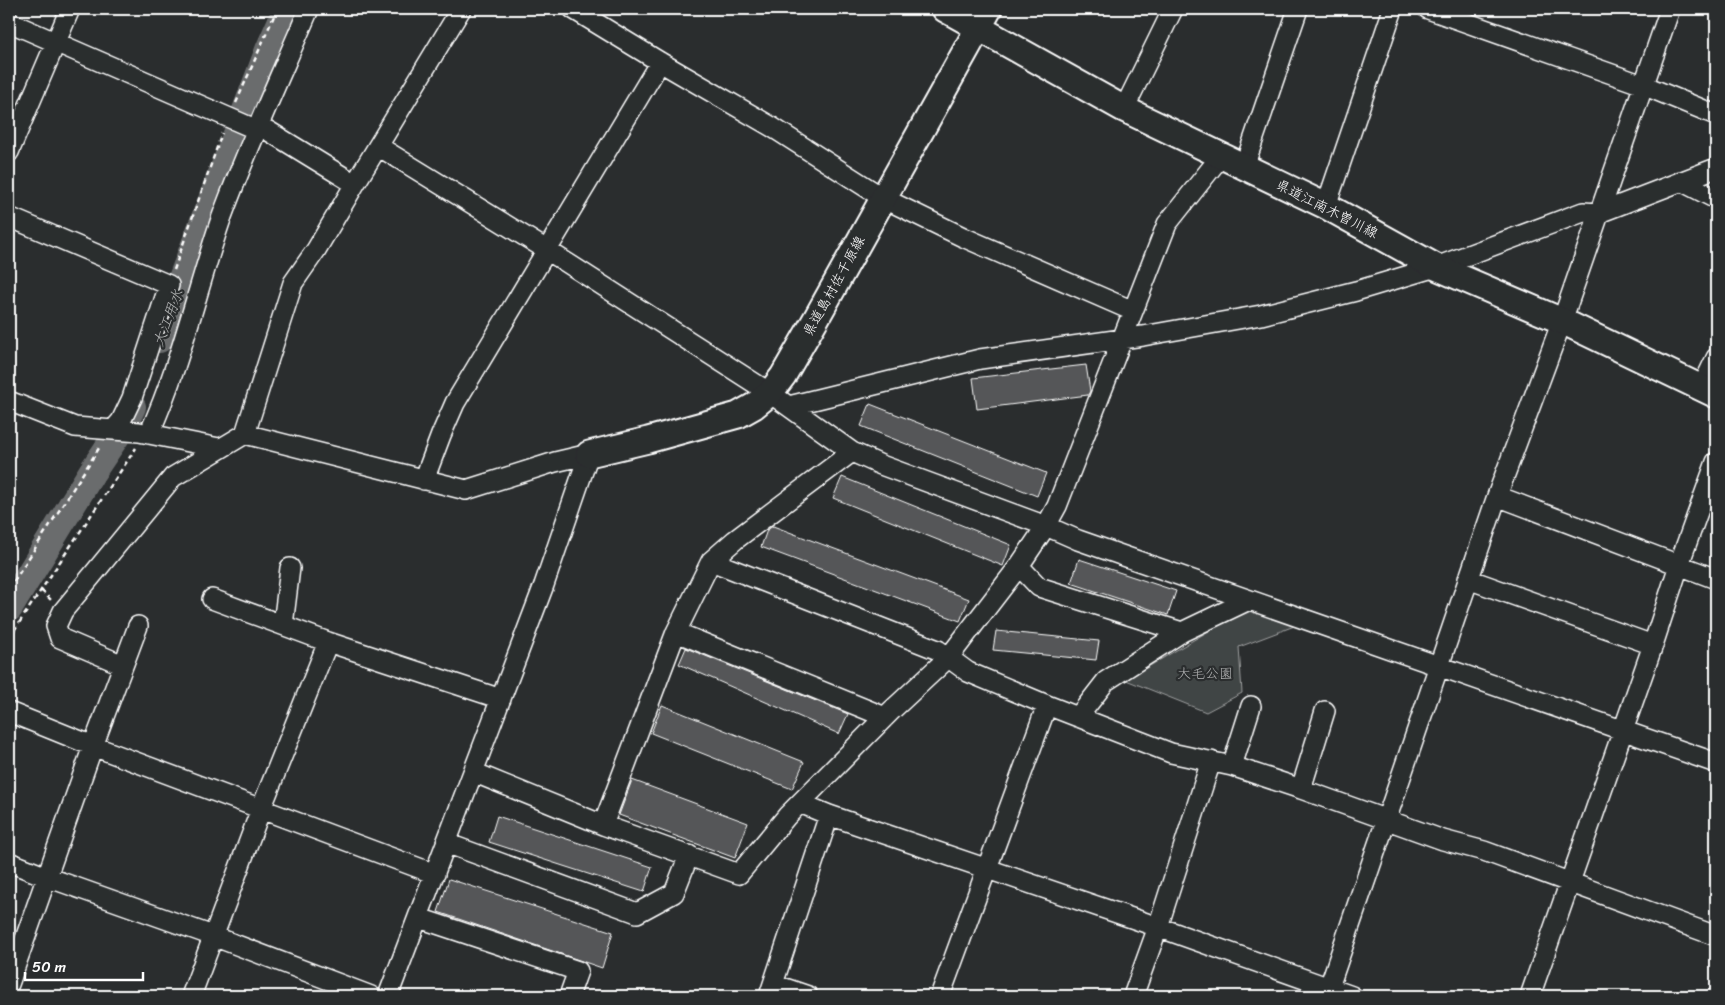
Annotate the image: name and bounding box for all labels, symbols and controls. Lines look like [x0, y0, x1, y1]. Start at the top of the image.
street label: 県道江南木曽川線 [1271, 172, 1383, 246]
street label: 県道島村佐千原線 [796, 231, 872, 341]
water label: 大江用水 [145, 285, 191, 351]
park label: 大毛公園 [1177, 661, 1233, 686]
scale bar [25, 950, 142, 982]
text: 50 m [32, 954, 67, 980]

